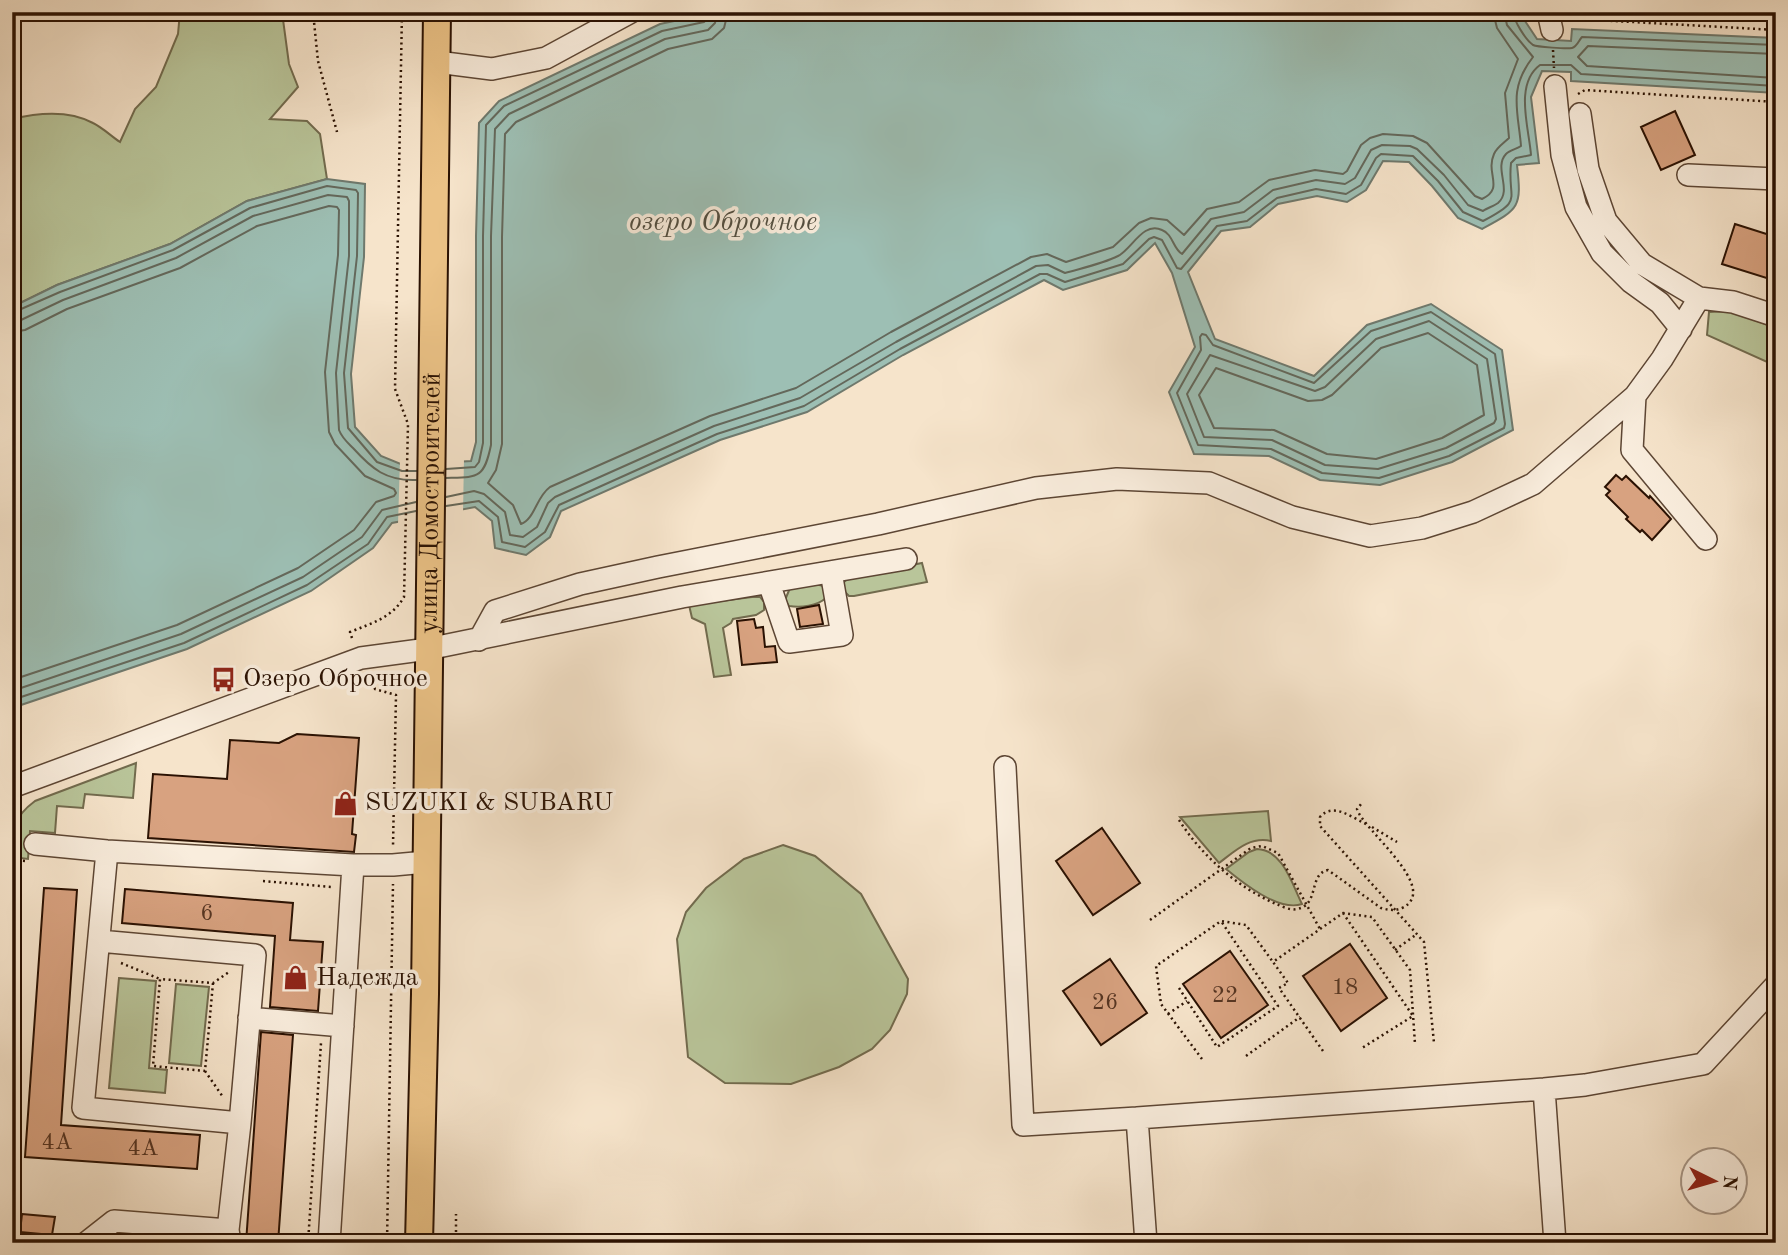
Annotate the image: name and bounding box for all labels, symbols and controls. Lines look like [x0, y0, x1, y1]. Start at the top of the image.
water label: озеро Оброчное [629, 209, 817, 237]
street label: улица Домостроителей [416, 372, 446, 634]
bus stop icon: Озеро Оброчное [209, 665, 237, 693]
place label: Озеро Оброчное [243, 666, 428, 692]
shop icon: SUZUKI & SUBARU [331, 789, 359, 817]
place label: SUZUKI & SUBARU [365, 790, 613, 816]
house number: 6 [200, 902, 214, 925]
shop icon: Надежда [282, 964, 310, 992]
place label: Надежда [316, 965, 418, 991]
house number: 18 [1332, 976, 1358, 999]
house number: 22 [1212, 984, 1238, 1007]
house number: 26 [1092, 991, 1118, 1014]
house number: 4А [42, 1131, 73, 1154]
house number: 4А [128, 1137, 159, 1160]
north arrow [1680, 1146, 1750, 1216]
text: N [1718, 1174, 1739, 1191]

